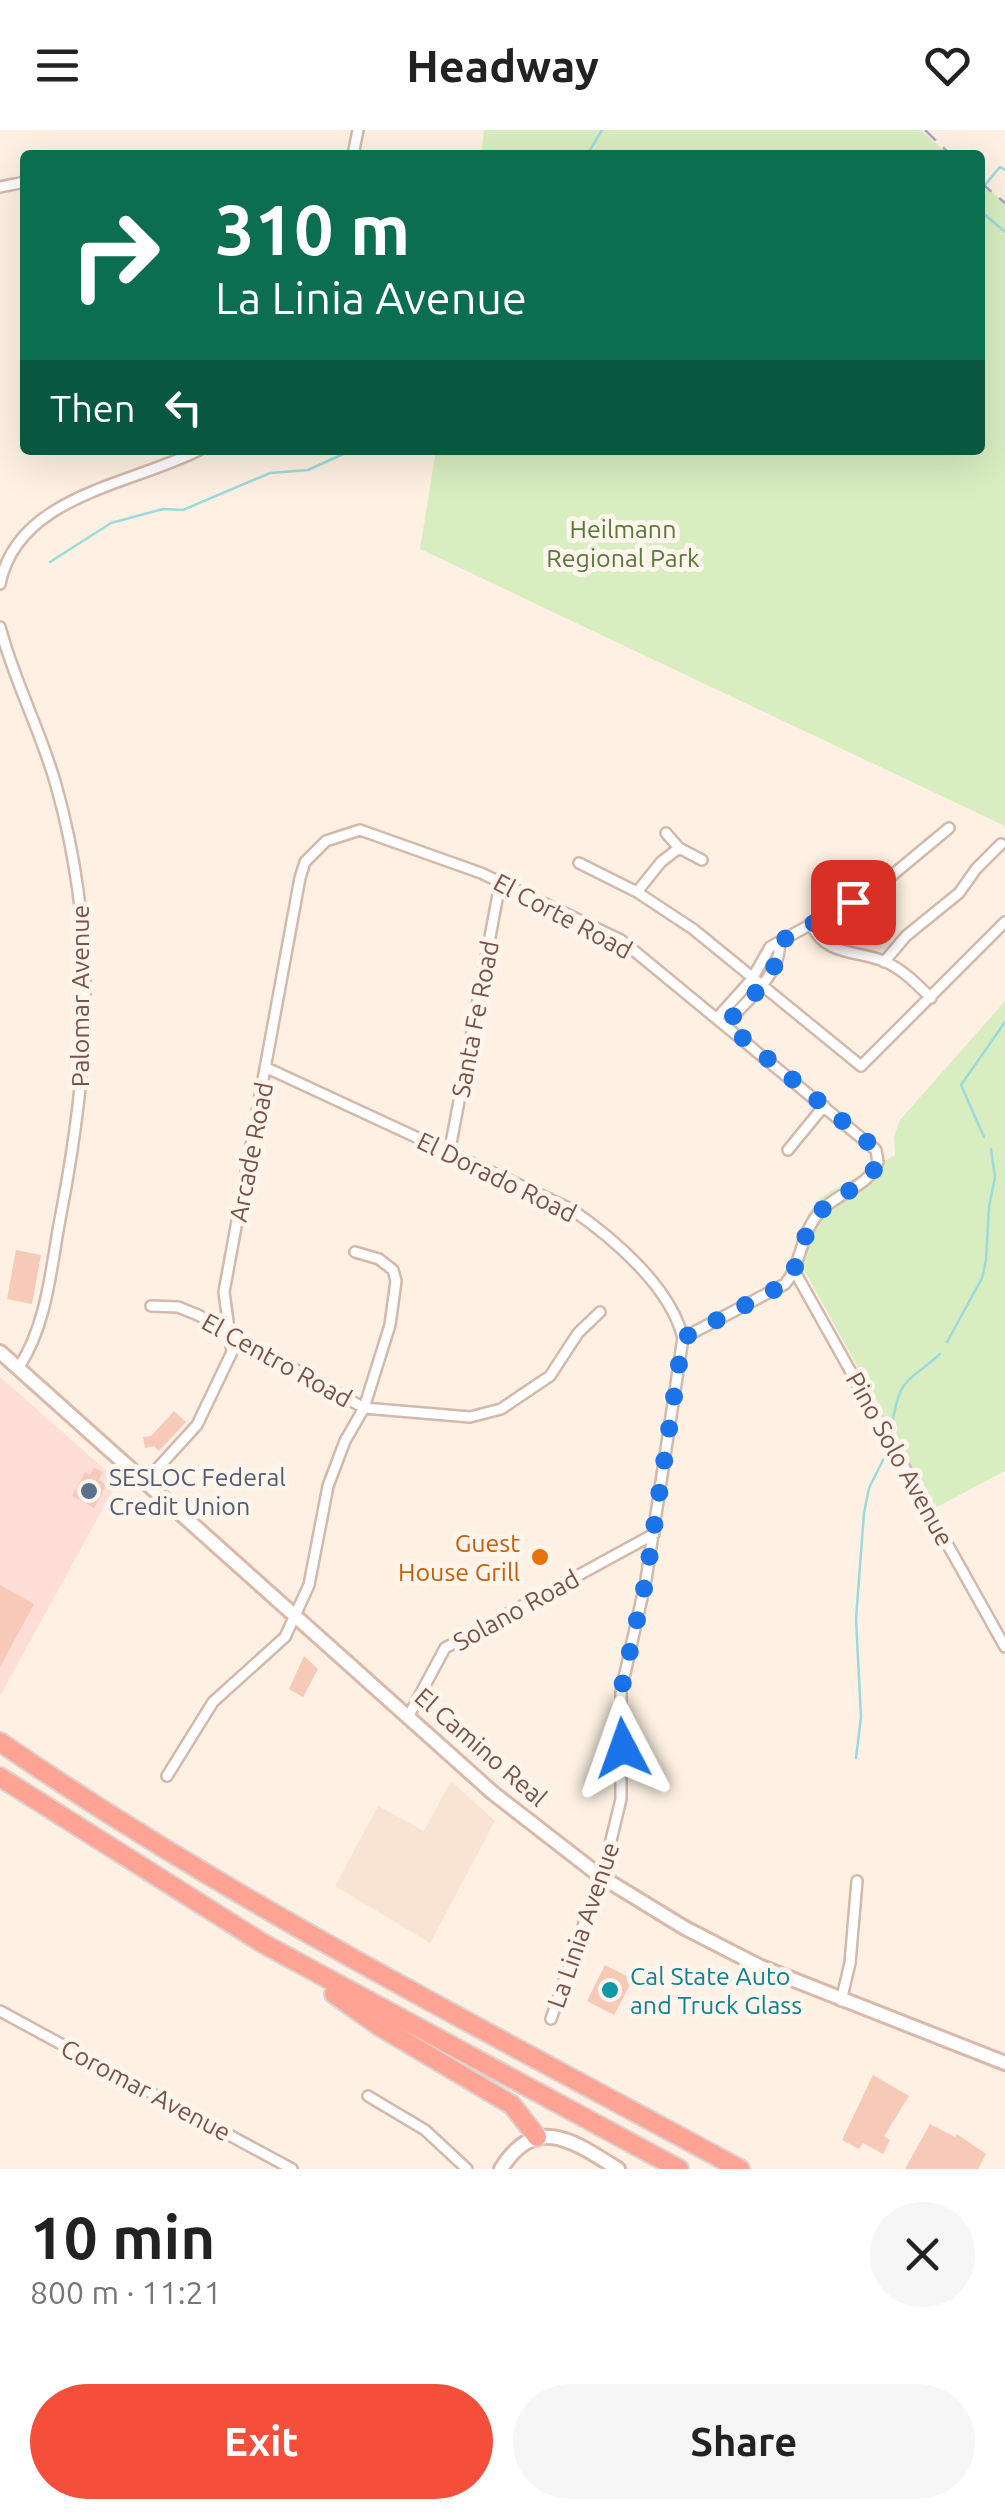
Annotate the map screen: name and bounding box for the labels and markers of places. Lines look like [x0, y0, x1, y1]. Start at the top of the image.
pin [811, 860, 896, 945]
place label: SESLOC Federal Credit Union [109, 1463, 286, 1520]
marker: SESLOC Federal Credit Union [78, 1480, 100, 1502]
place label: Guest House Grill [398, 1529, 520, 1586]
marker: Guest House Grill [529, 1546, 551, 1568]
place label: Cal State Auto and Truck Glass [630, 1962, 802, 2019]
marker: Cal State Auto and Truck Glass [599, 1979, 621, 2001]

